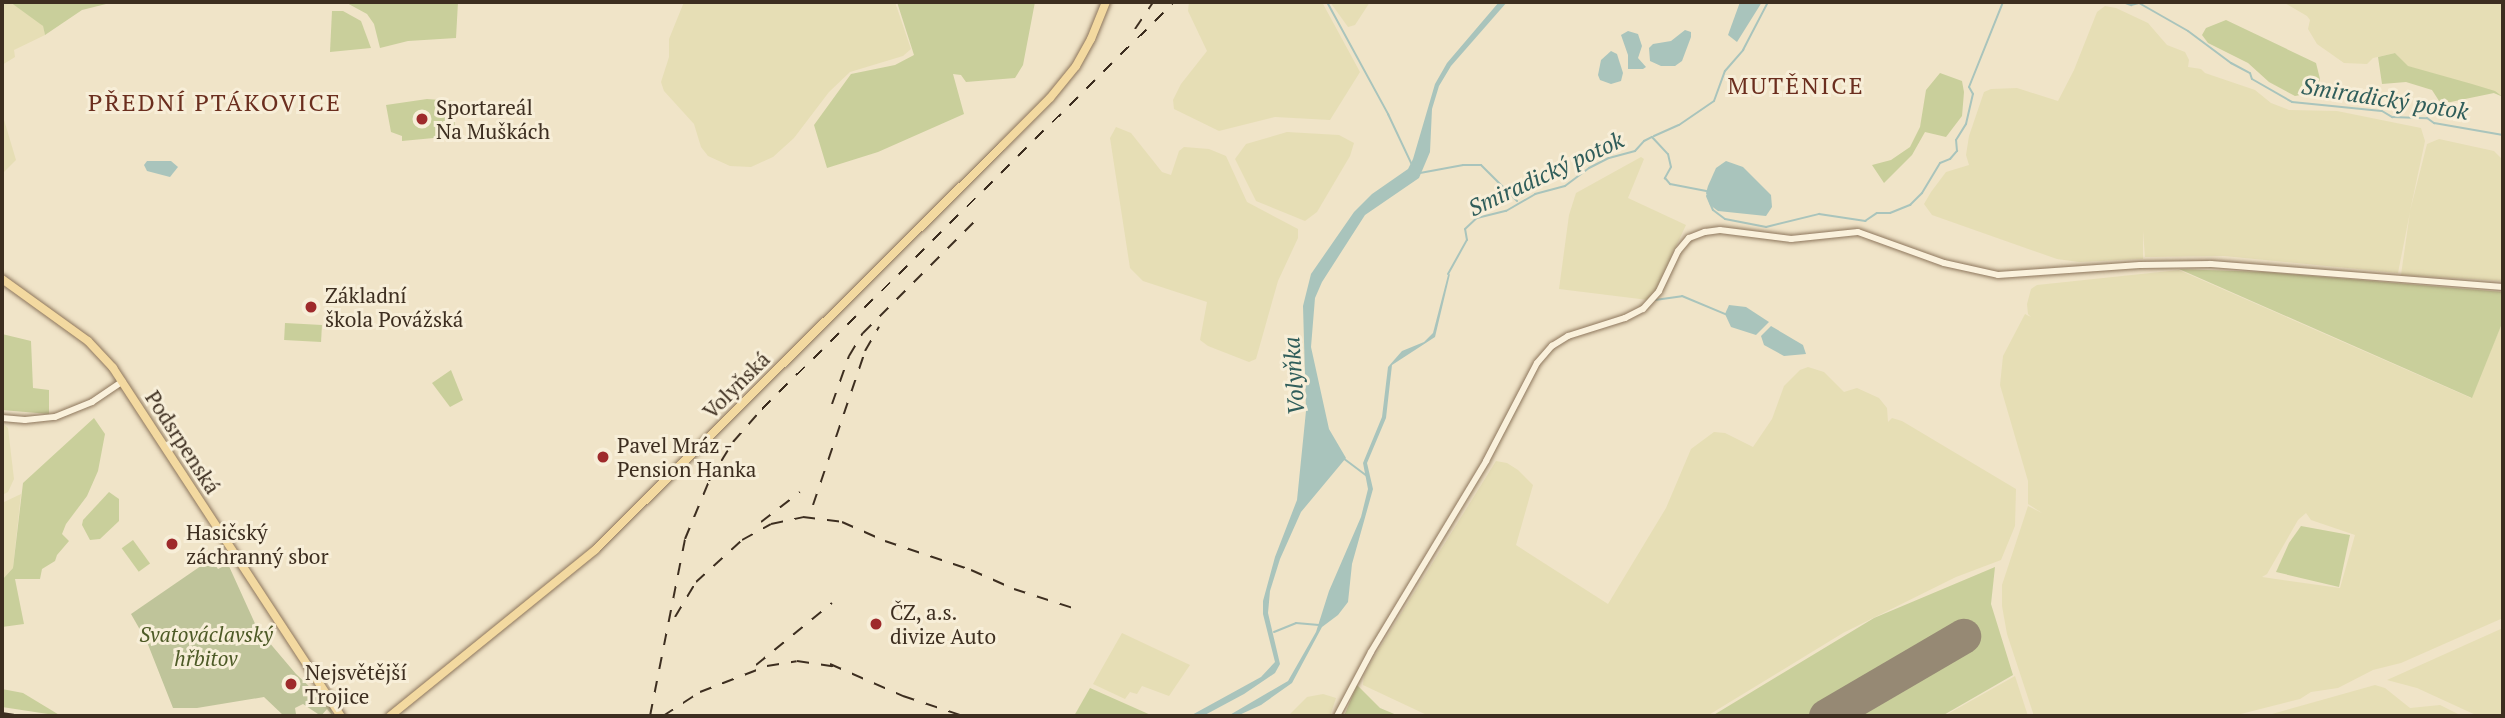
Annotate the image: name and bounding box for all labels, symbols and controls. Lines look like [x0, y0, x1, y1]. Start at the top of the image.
district label: MUTĚNICE [1728, 72, 1864, 100]
water label: Smiradický potok [2300, 72, 2470, 126]
district label: PŘEDNÍ PTÁKOVICE [90, 89, 340, 117]
place label: Sportareál Na Muškách [436, 94, 550, 144]
marker: Sportareál Na Muškách [414, 111, 430, 127]
water label: Smiradický potok [1464, 126, 1628, 222]
place label: Základní škola Povážská [325, 282, 463, 332]
marker: Základní škola Povážská [303, 299, 319, 315]
water label: Volyňka [1277, 336, 1311, 416]
street label: Volyňská [697, 346, 775, 424]
street label: Podsrpenská [140, 386, 226, 498]
place label: Pavel Mráz - Pension Hanka [617, 432, 756, 482]
marker: Pavel Mráz - Pension Hanka [595, 449, 611, 465]
place label: Hasičský záchranný sbor [186, 519, 329, 569]
marker: Hasičský záchranný sbor [164, 536, 180, 552]
place label: ČZ, a.s. divize Auto [890, 599, 996, 649]
marker: ČZ, a.s. divize Auto [868, 616, 884, 632]
park label: Svatováclavský hřbitov [139, 621, 273, 671]
place label: Nejsvětější Trojice [305, 659, 407, 709]
marker: Nejsvětější Trojice [283, 676, 299, 692]

